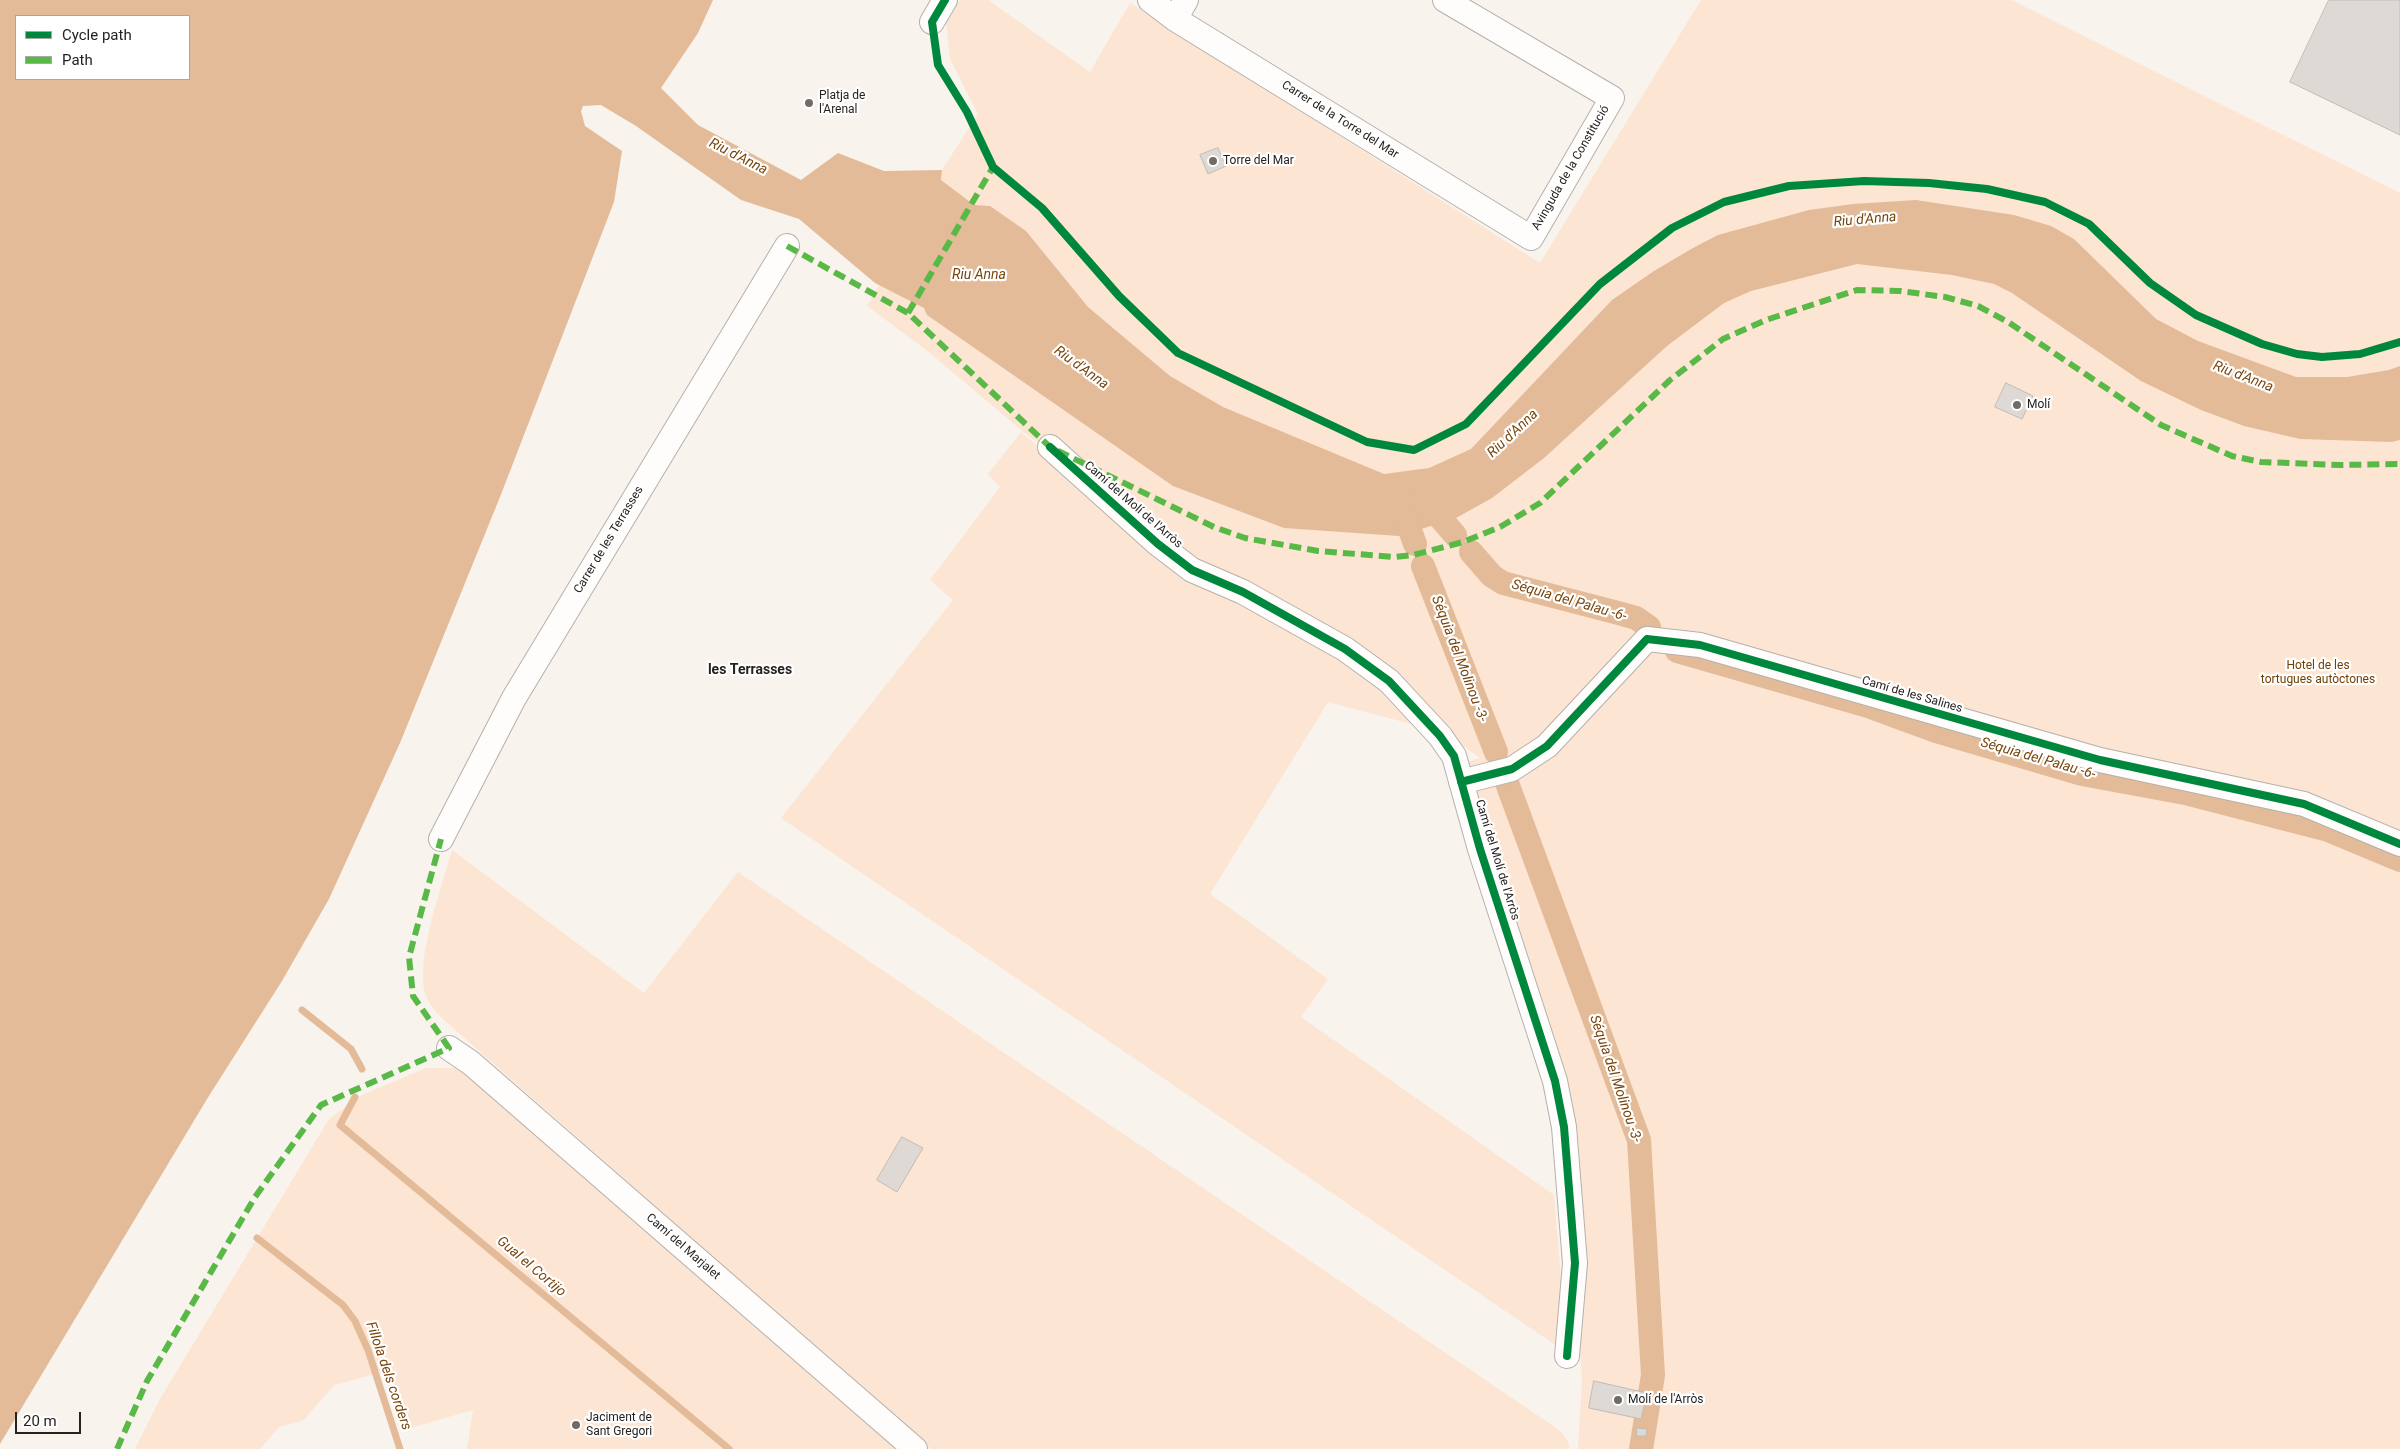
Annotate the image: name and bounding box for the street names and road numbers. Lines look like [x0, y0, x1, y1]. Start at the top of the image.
street label: Carrer de la Torre del Mar [1279, 78, 1401, 162]
street label: Avinguda de la Constitució [1529, 103, 1613, 233]
street label: Camí del Molí de l'Arròs [1081, 458, 1185, 552]
street label: Carrer de les Terrasses [571, 484, 647, 596]
street label: Camí de les Salines [1860, 674, 1964, 716]
street label: Camí del Molí de l'Arròs [1472, 798, 1522, 922]
street label: Camí del Marjalet [643, 1211, 723, 1283]

